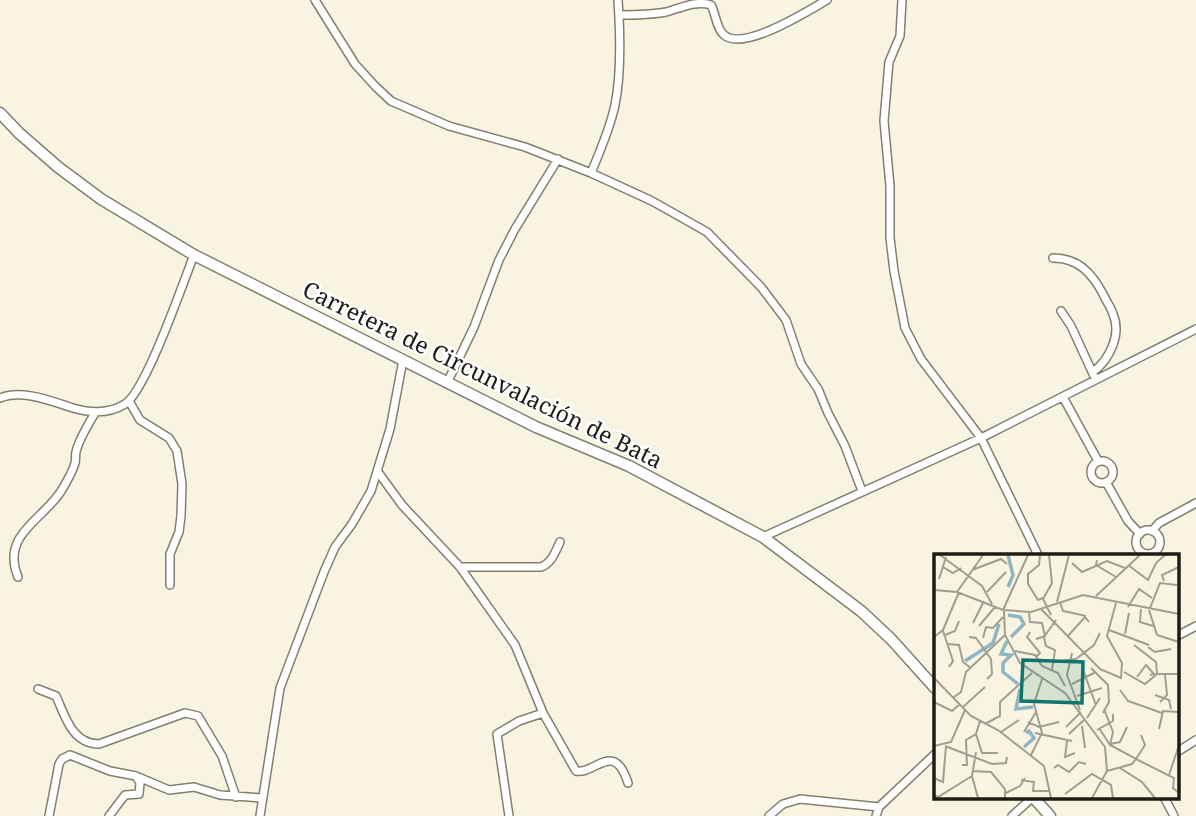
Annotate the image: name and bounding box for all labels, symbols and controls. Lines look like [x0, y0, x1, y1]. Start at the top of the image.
street label: Carretera de Circunvalación de Bata [298, 273, 668, 475]
inset map [934, 554, 1178, 798]

